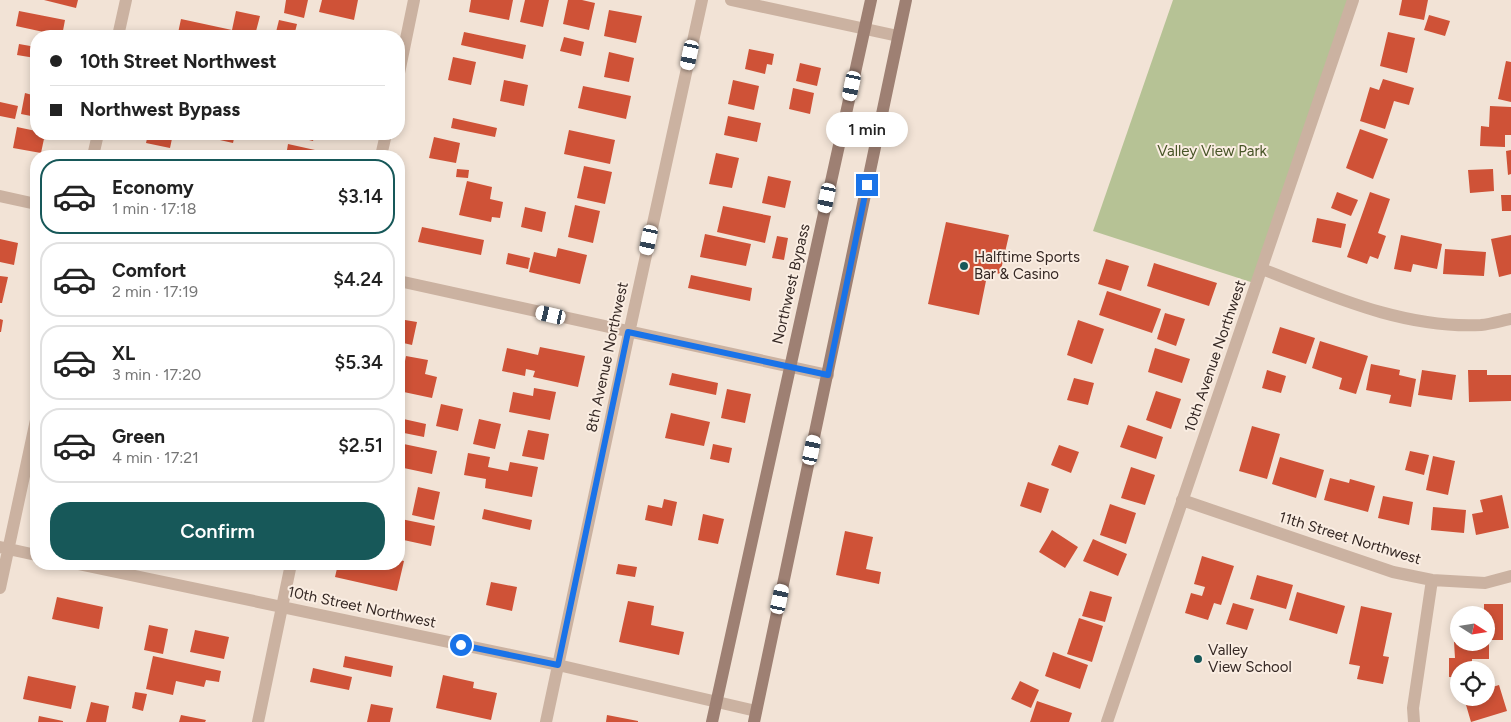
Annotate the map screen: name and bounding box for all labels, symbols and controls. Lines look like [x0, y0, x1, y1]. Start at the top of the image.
car [679, 39, 700, 71]
text: 10th Street Northwest [80, 50, 277, 73]
car [841, 70, 862, 102]
text: Northwest Bypass [80, 98, 240, 121]
callout: 1 min [826, 112, 908, 148]
text: 1 min [848, 120, 886, 139]
park label: Valley View Park [1157, 142, 1267, 160]
icon: car [52, 174, 97, 219]
route end [856, 174, 878, 196]
text: Economy [112, 176, 194, 199]
car [816, 182, 837, 214]
text: $3.14 [338, 185, 383, 208]
text: 1 min · 17:18 [112, 199, 196, 218]
street label: Northwest Bypass [768, 222, 814, 346]
car [638, 224, 659, 256]
place label: Halftime Sports Bar & Casino [974, 248, 1080, 283]
icon: car [52, 257, 97, 302]
text: Comfort [112, 259, 187, 282]
marker: Halftime Sports Bar & Casino [958, 260, 970, 272]
text: $4.24 [333, 268, 383, 291]
street label: 10th Avenue Northwest [1180, 277, 1250, 434]
street label: 8th Avenue Northwest [582, 280, 632, 434]
text: 2 min · 17:19 [112, 282, 198, 301]
car [534, 304, 567, 326]
icon: car [52, 340, 97, 385]
text: XL [112, 342, 135, 365]
text: $5.34 [335, 351, 383, 374]
text: 3 min · 17:20 [112, 365, 201, 384]
icon: car [52, 423, 97, 468]
text: Green [112, 425, 165, 448]
text: $2.51 [338, 434, 383, 457]
car [801, 434, 822, 466]
text: 4 min · 17:21 [112, 448, 199, 467]
button: Confirm [50, 502, 385, 560]
street label: 11th Street Northwest [1277, 508, 1424, 568]
street label: 10th Street Northwest [286, 582, 438, 632]
car [769, 583, 790, 615]
north arrow [1450, 606, 1495, 651]
map controls [1450, 606, 1495, 706]
route start [450, 634, 472, 656]
place label: Valley View School [1208, 641, 1292, 676]
marker: Valley View School [1192, 653, 1204, 665]
button: locate [1450, 661, 1495, 706]

